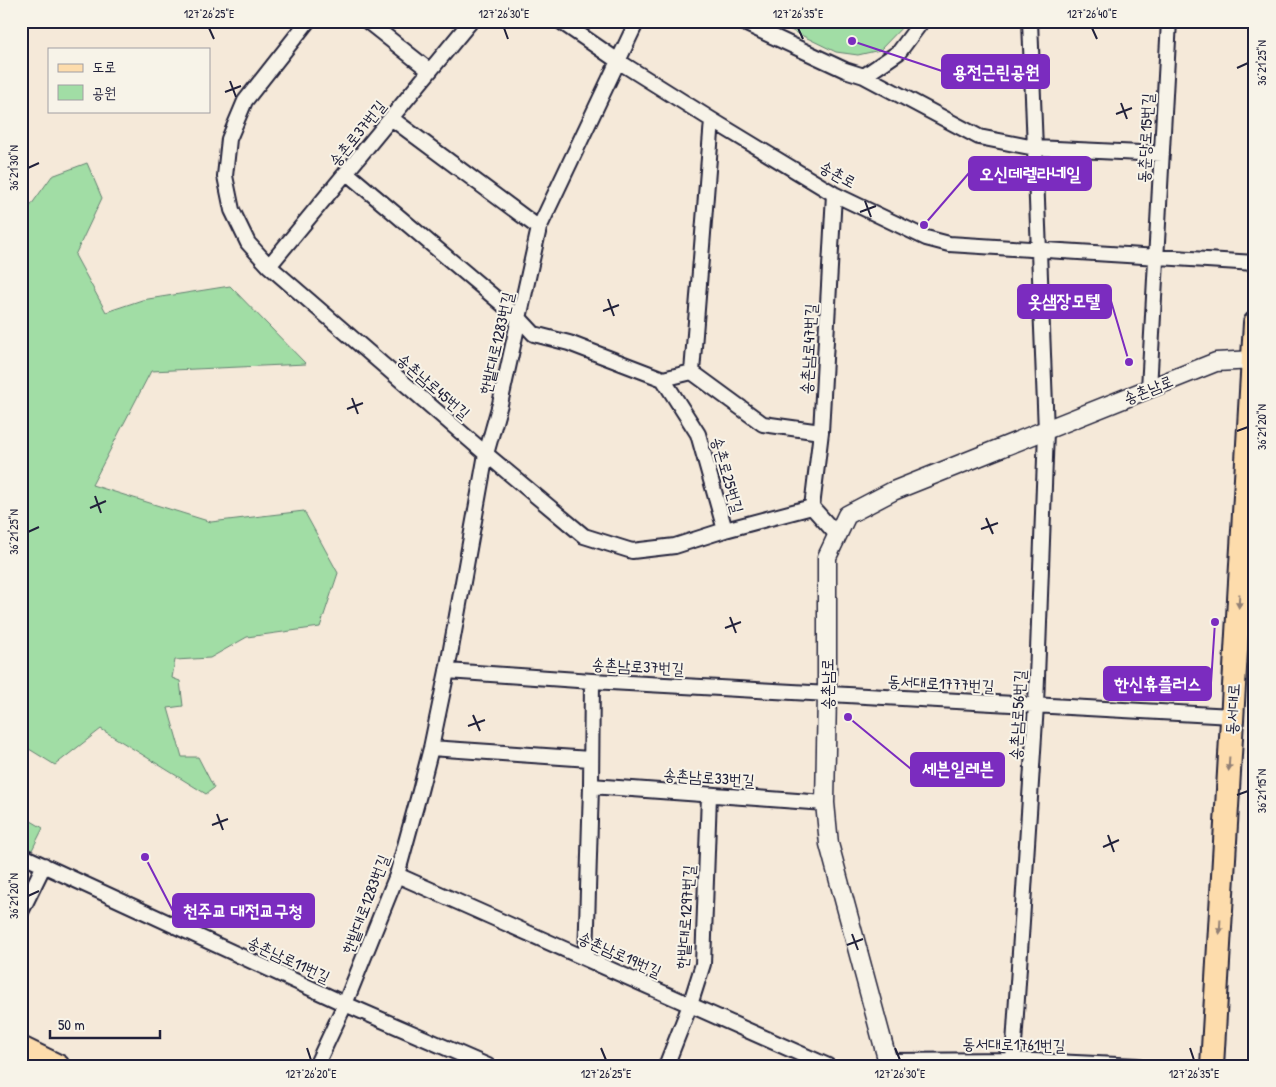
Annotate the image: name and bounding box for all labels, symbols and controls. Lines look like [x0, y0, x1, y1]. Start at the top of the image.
text: 127°26'25"E [184, 5, 235, 22]
text: 127°26'30"E [479, 5, 530, 22]
text: 127°26'35"E [773, 5, 824, 22]
text: 127°26'40"E [1067, 5, 1118, 22]
text: 36°21'25"N [1253, 40, 1270, 86]
legend [48, 48, 210, 112]
callout: 용전근린공원 [942, 55, 1049, 88]
text: 도로 [92, 56, 116, 77]
text: 용전근린공원 [953, 59, 1039, 84]
text: 공원 [92, 82, 116, 103]
street label: 동춘당로15번길 [1132, 92, 1158, 183]
street label: 송촌로37번길 [323, 95, 391, 171]
text: 36°21'30"N [5, 145, 22, 191]
street label: 송촌로 [816, 155, 860, 193]
callout: 오신데렐라네일 [969, 157, 1091, 190]
text: 오신데렐라네일 [979, 161, 1081, 186]
callout: 옷샘장모텔 [1018, 285, 1111, 318]
text: 옷샘장모텔 [1028, 288, 1101, 313]
street label: 한밭대로1283번길 [474, 289, 519, 396]
street label: 송촌남로47번길 [795, 303, 821, 395]
street label: 송촌남로45번길 [393, 348, 475, 424]
street label: 송촌남로 [1120, 369, 1176, 409]
text: 36°21'20"N [1253, 404, 1270, 450]
street label: 송촌로25번길 [707, 434, 749, 516]
text: 36°21'25"N [5, 509, 22, 555]
one-way arrow [1234, 593, 1242, 609]
street label: 송촌남로37번길 [591, 653, 685, 679]
street label: 송촌남로 [816, 658, 838, 710]
callout: 한신휴플러스 [1104, 667, 1211, 700]
street label: 동서대로1777번길 [887, 669, 995, 697]
street label: 송촌남로56번길 [1004, 669, 1030, 761]
text: 한신휴플러스 [1114, 671, 1201, 696]
street label: 동서대로 [1220, 683, 1244, 735]
callout: 세븐일레븐 [911, 753, 1004, 786]
text: 세븐일레븐 [922, 756, 994, 781]
one-way arrow [1224, 757, 1232, 773]
street label: 송촌남로33번길 [663, 763, 756, 791]
text: 36°21'15"N [1253, 769, 1270, 813]
street label: 한밭대로1283번길 [336, 851, 394, 957]
street label: 한밭대로1297번길 [670, 864, 700, 970]
text: 36°21'20"N [5, 873, 22, 919]
callout: 천주교 대전교구청 [173, 894, 314, 927]
text: 천주교 대전교구청 [183, 898, 303, 923]
one-way arrow [1215, 919, 1223, 935]
street label: 송촌남로19번길 [575, 926, 665, 982]
street label: 송촌남로11번길 [244, 930, 334, 988]
scale bar [50, 1007, 160, 1039]
text: 50 m [58, 1014, 85, 1035]
street label: 동서대로1761번길 [962, 1032, 1066, 1056]
text: 127°26'20"E [285, 1065, 337, 1082]
text: 127°26'25"E [581, 1065, 632, 1082]
text: 127°26'30"E [875, 1065, 926, 1082]
text: 127°26'35"E [1169, 1065, 1220, 1082]

